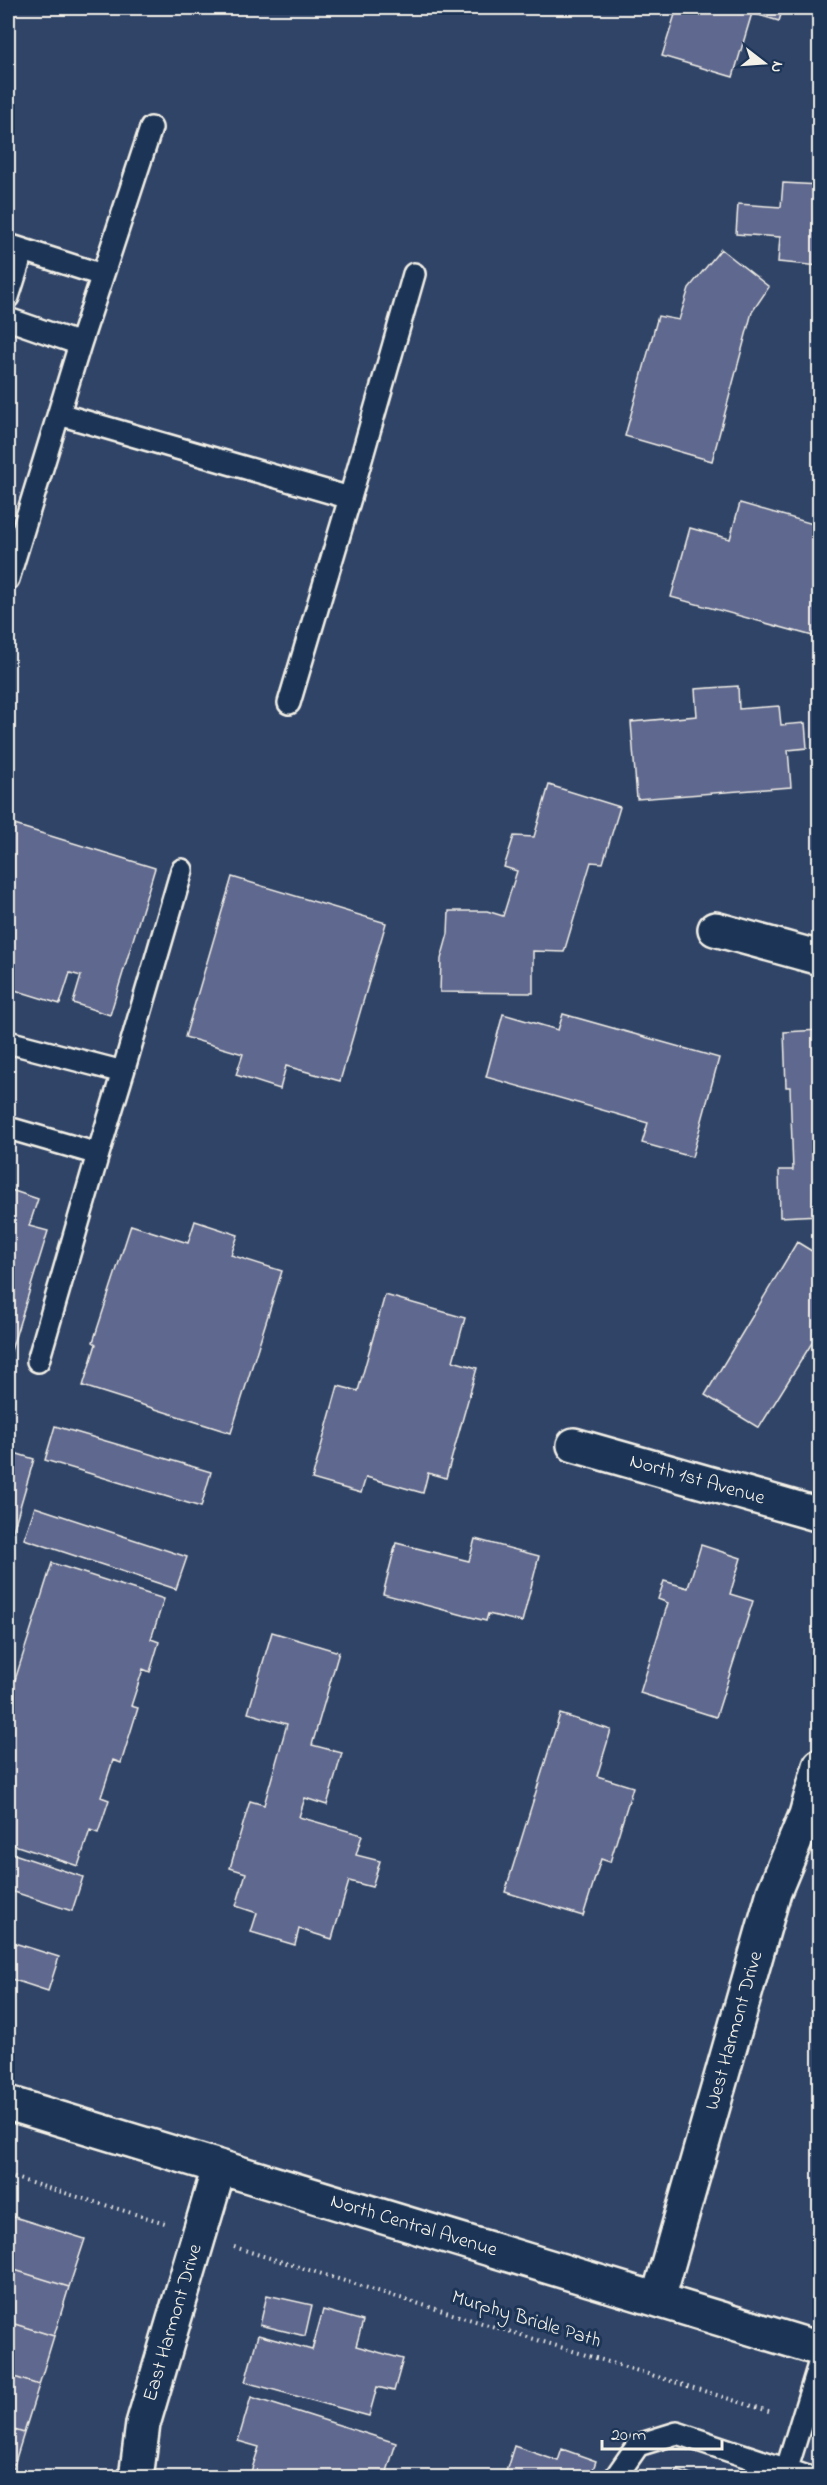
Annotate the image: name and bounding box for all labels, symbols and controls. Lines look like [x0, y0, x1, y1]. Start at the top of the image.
north arrow [734, 33, 794, 93]
text: N [763, 58, 789, 76]
street label: North 1st Avenue [626, 1447, 768, 1513]
street label: West Harmont Drive [698, 1948, 771, 2114]
street label: North Central Avenue [327, 2187, 501, 2265]
street label: East Harmont Drive [136, 2241, 210, 2405]
street label: Murphy Bridle Path [448, 2283, 604, 2357]
scale bar [602, 2413, 722, 2451]
text: 20 m [611, 2423, 646, 2449]

